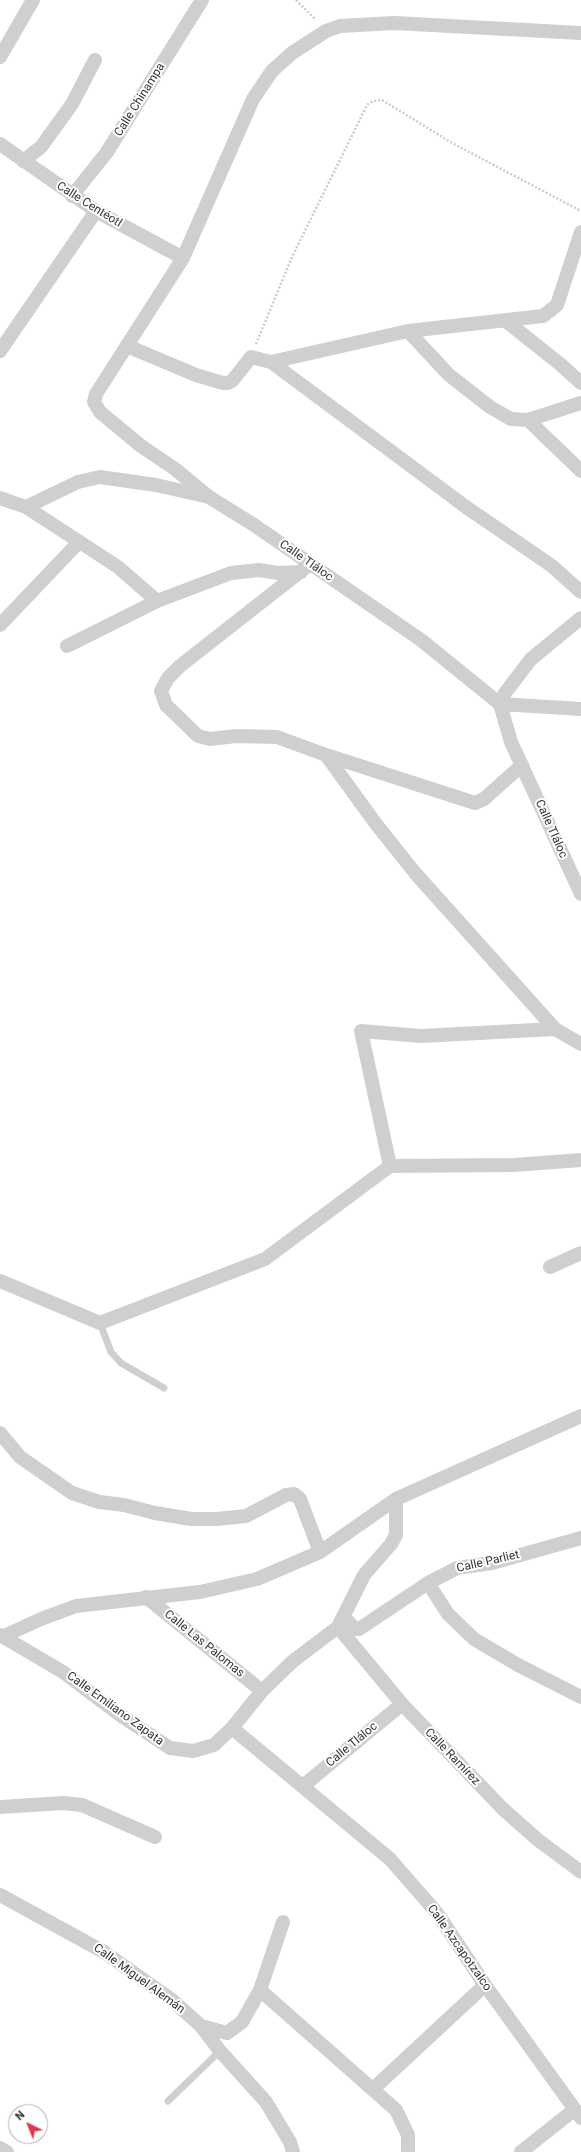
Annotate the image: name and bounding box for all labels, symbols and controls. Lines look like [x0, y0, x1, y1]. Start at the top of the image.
street label: Calle Chinampa [112, 61, 168, 139]
street label: Calle Centéotl [54, 179, 124, 231]
street label: Calle Tláloc [276, 537, 336, 585]
street label: Calle Tláloc [532, 798, 570, 860]
street label: Calle Parliet [455, 1548, 521, 1576]
street label: Calle Las Palomas [161, 1607, 247, 1681]
street label: Calle Emiliano Zapata [64, 1669, 166, 1749]
street label: Calle Tláloc [324, 1720, 380, 1770]
street label: Calle Ramírez [421, 1726, 483, 1788]
street label: Calle Azcapotzalco [424, 1902, 494, 1994]
street label: Calle Miguel Alemán [91, 1941, 187, 2017]
north arrow [8, 2104, 48, 2144]
text: N [13, 2108, 27, 2123]

